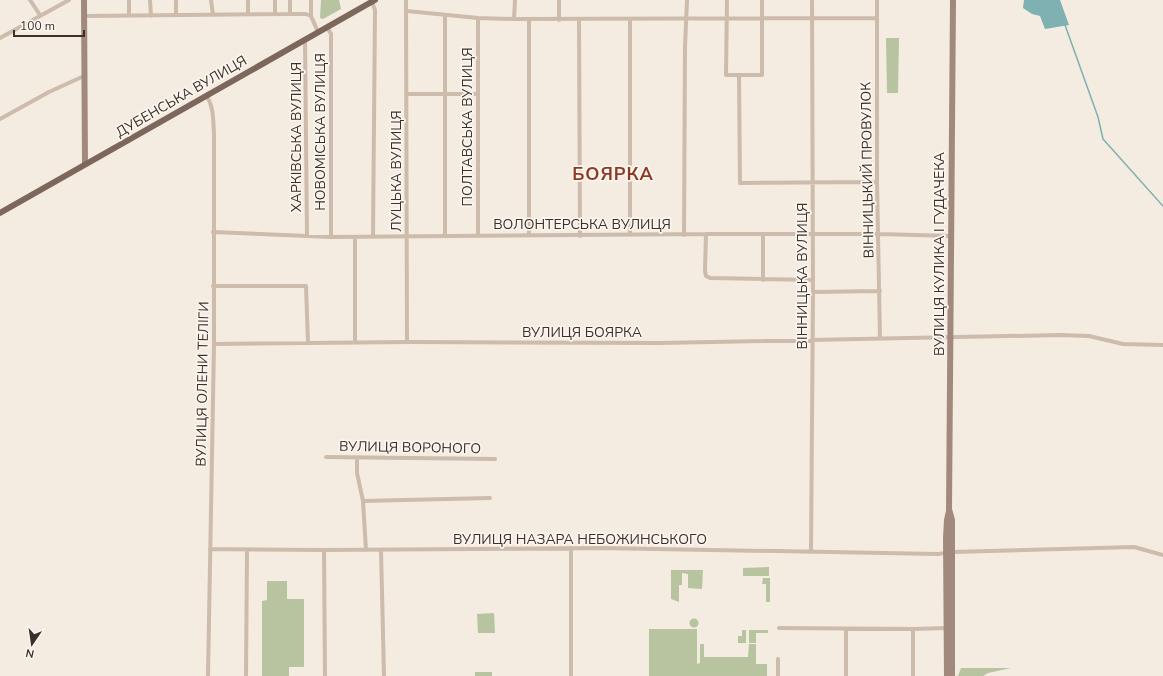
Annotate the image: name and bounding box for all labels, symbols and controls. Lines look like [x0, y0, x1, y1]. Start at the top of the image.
scale bar [14, 12, 84, 38]
text: 100 m [20, 18, 55, 34]
street label: ПОЛТАВСЬКА ВУЛИЦЯ [458, 47, 477, 207]
street label: ДУБЕНСЬКА ВУЛИЦЯ [112, 51, 250, 142]
street label: НОВОМІСЬКА ВУЛИЦЯ [311, 53, 330, 211]
street label: ХАРКІВСЬКА ВУЛИЦЯ [287, 62, 306, 212]
street label: ВІННИЦЬКИЙ ПРОВУЛОК [856, 82, 879, 258]
street label: ЛУЦЬКА ВУЛИЦЯ [387, 110, 406, 232]
street label: ВУЛИЦЯ КУЛИКА І ГУДАЧЕКА [930, 152, 949, 356]
district label: БОЯРКА [572, 162, 654, 186]
street label: ВІННИЦЬКА ВУЛИЦЯ [793, 203, 812, 349]
street label: ВОЛОНТЕРСЬКА ВУЛИЦЯ [493, 215, 671, 234]
street label: ВУЛИЦЯ ОЛЕНИ ТЕЛІГИ [192, 301, 213, 467]
street label: ВУЛИЦЯ БОЯРКА [522, 323, 642, 342]
street label: ВУЛИЦЯ ВОРОНОГО [339, 437, 481, 458]
street label: ВУЛИЦЯ НАЗАРА НЕБОЖИНСЬКОГО [453, 530, 707, 549]
north arrow [12, 624, 52, 664]
text: N [24, 645, 36, 661]

